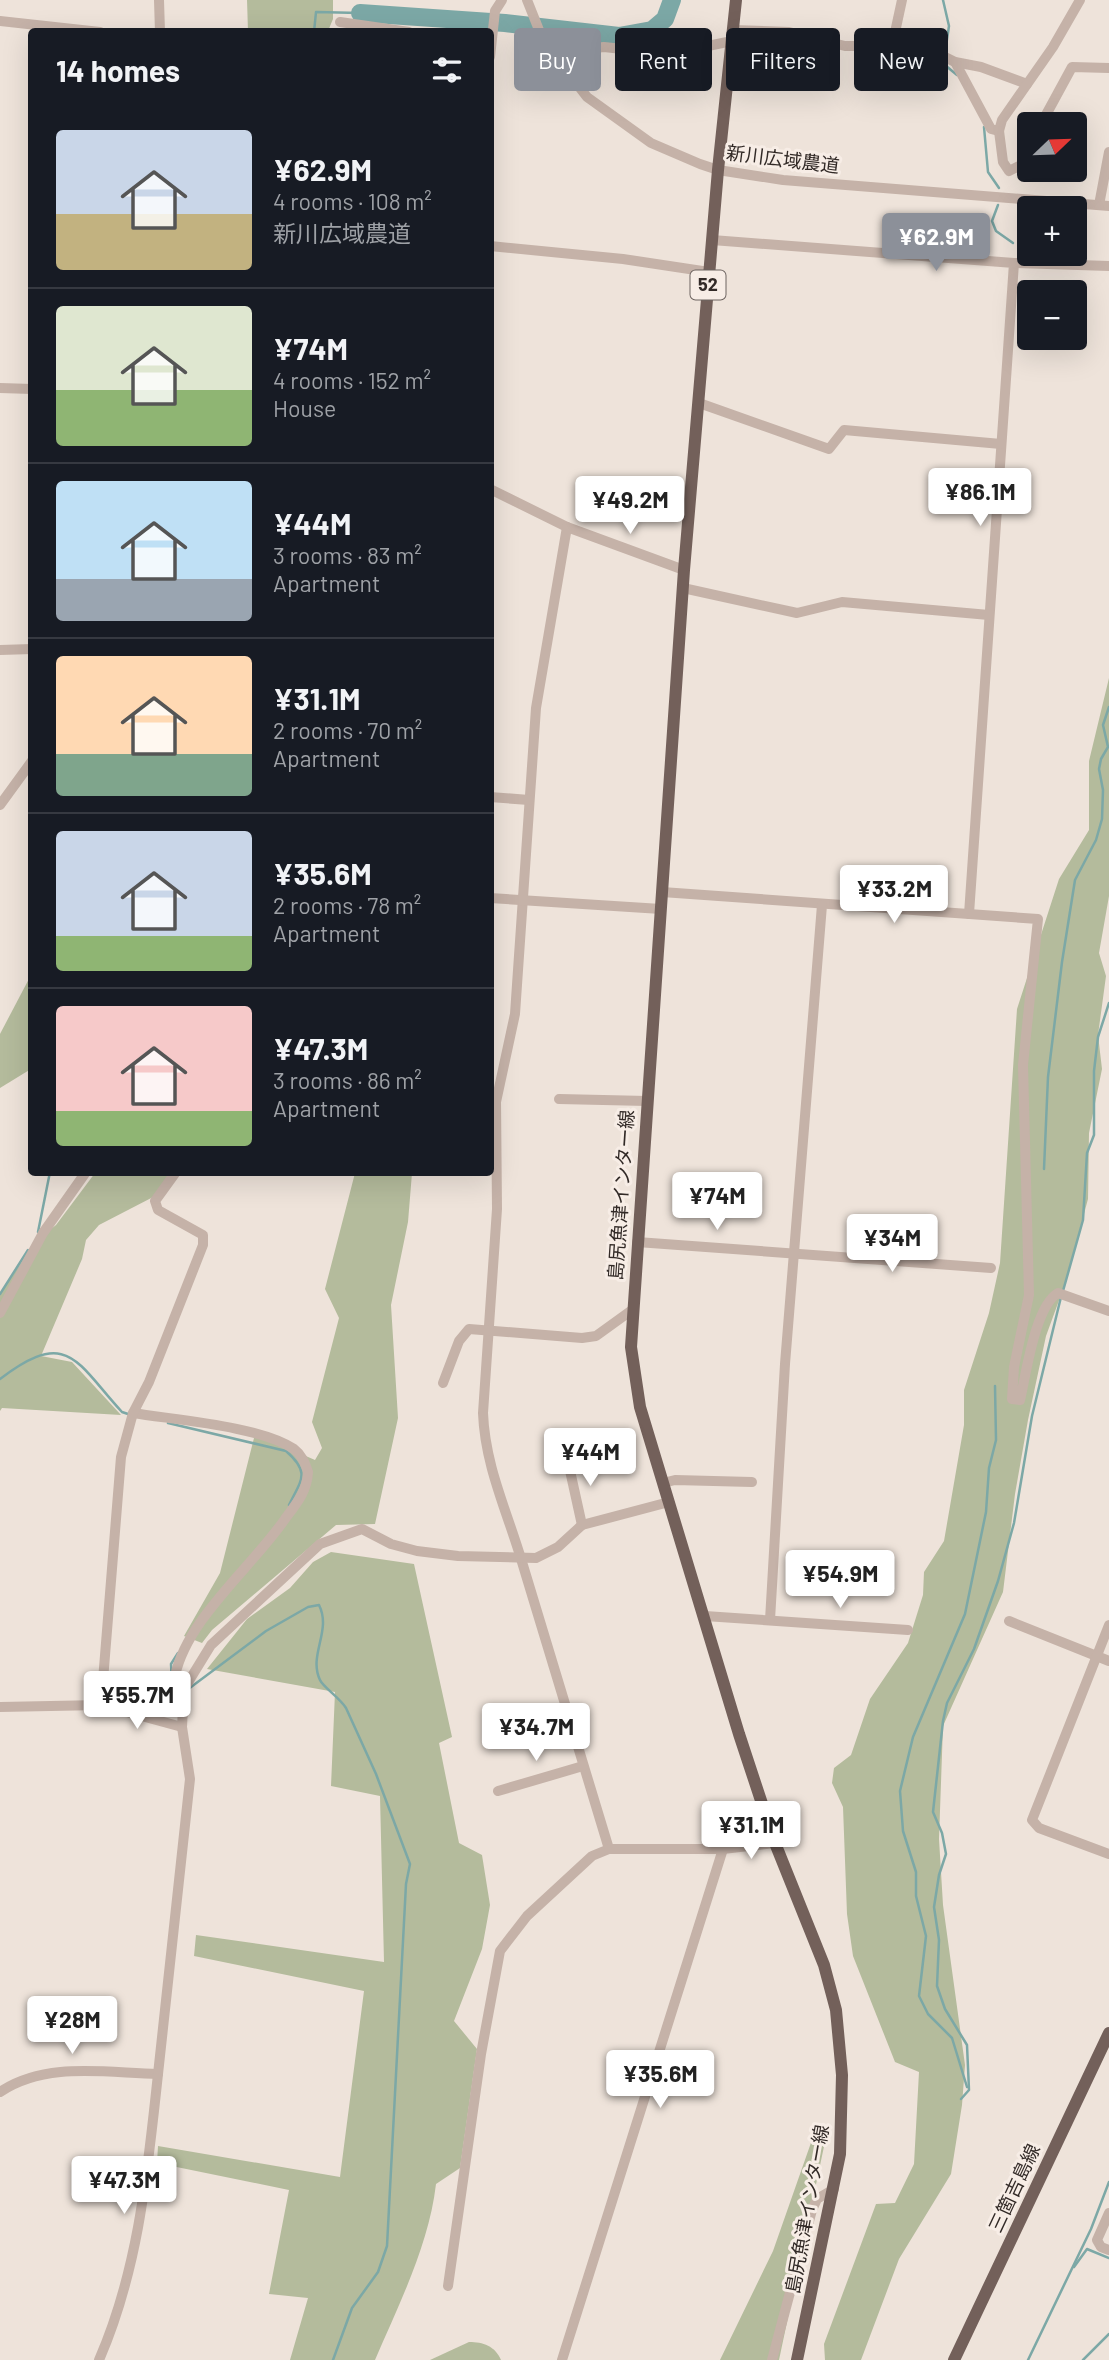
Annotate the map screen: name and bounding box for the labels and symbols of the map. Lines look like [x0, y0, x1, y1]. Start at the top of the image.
north arrow [1017, 112, 1087, 182]
street label: 新川広域農道 [725, 140, 841, 177]
pin: ¥62.9M [879, 214, 993, 273]
road number: 52 [690, 270, 726, 300]
pin: ¥86.1M [923, 468, 1037, 528]
pin: ¥49.2M [573, 476, 687, 536]
pin: ¥33.2M [837, 866, 951, 925]
street label: 島尻魚津インター線 [603, 1109, 638, 1281]
pin: ¥74M [676, 1172, 758, 1232]
pin: ¥34M [851, 1214, 933, 1274]
pin: ¥44M [549, 1428, 631, 1488]
pin: ¥54.9M [783, 1550, 897, 1610]
pin: ¥55.7M [80, 1672, 194, 1731]
pin: ¥34.7M [479, 1704, 593, 1763]
pin: ¥31.1M [694, 1801, 808, 1861]
pin: ¥28M [31, 1996, 113, 2056]
pin: ¥35.6M [603, 2050, 717, 2110]
street label: 島尻魚津インター線 [780, 2123, 833, 2295]
street label: 三箇吉島線 [983, 2140, 1044, 2236]
pin: ¥47.3M [67, 2156, 181, 2216]

